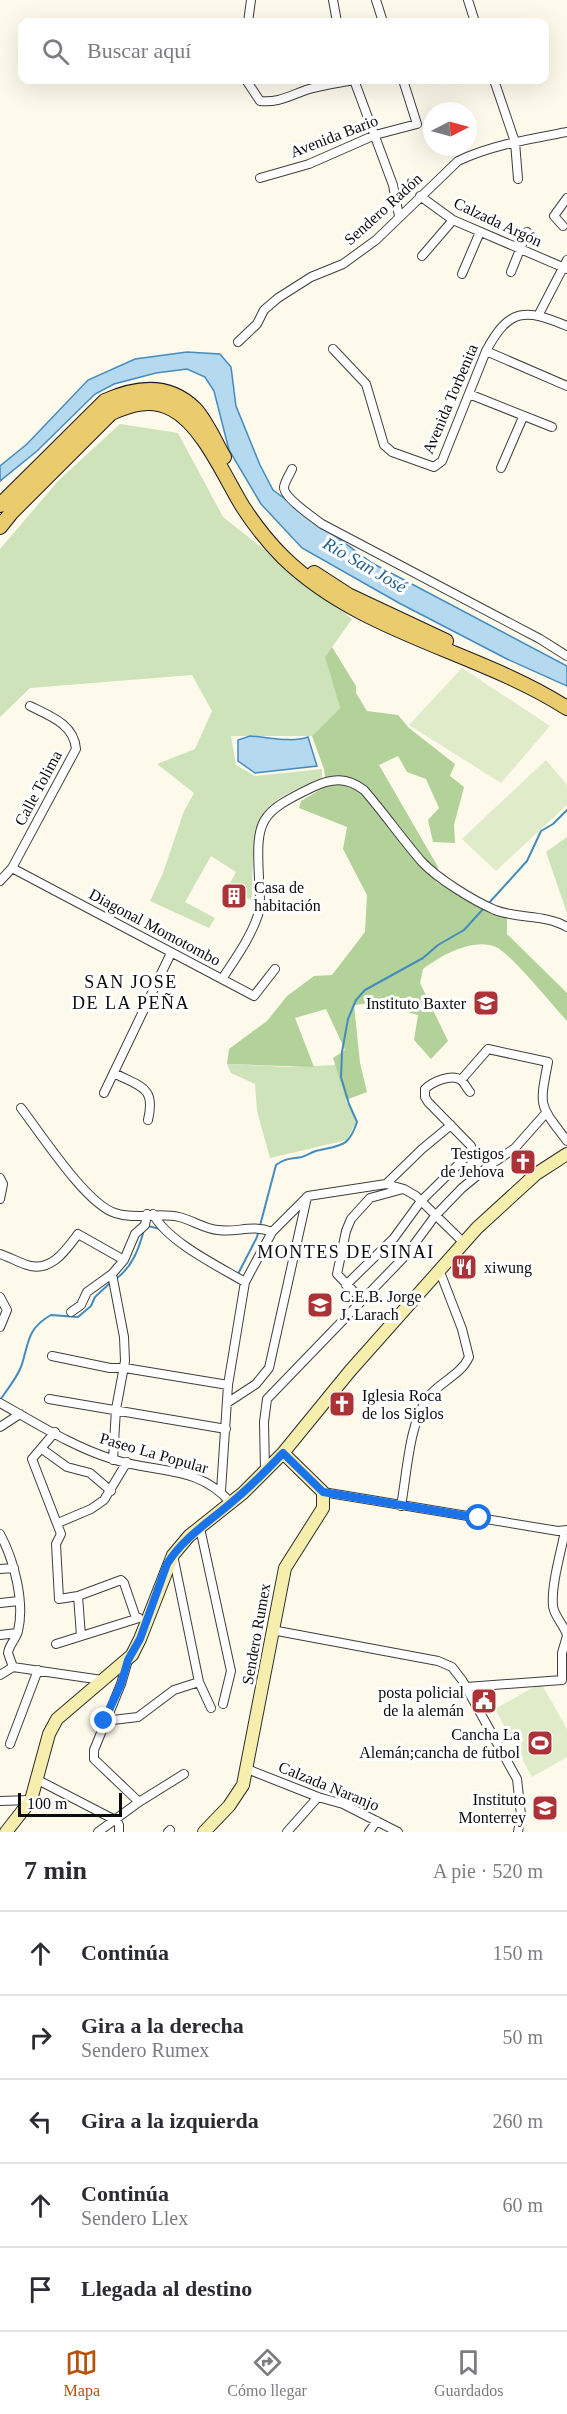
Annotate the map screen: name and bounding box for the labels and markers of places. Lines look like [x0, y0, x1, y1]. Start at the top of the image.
place label: Casa de habitación [254, 879, 321, 914]
building icon: Casa de habitación [219, 881, 249, 911]
school or university icon: Instituto Baxter [471, 988, 501, 1018]
place label: Instituto Baxter [366, 995, 467, 1012]
place label: Testigos de Jehova [440, 1145, 504, 1180]
church icon: Testigos de Jehova [508, 1147, 538, 1177]
restaurant icon: xiwung [449, 1252, 479, 1282]
place label: xiwung [484, 1259, 532, 1277]
place label: C.E.B. Jorge J. Larach [340, 1288, 421, 1323]
school or university icon: C.E.B. Jorge J. Larach [305, 1290, 335, 1320]
place label: Iglesia Roca de los Siglos [362, 1387, 444, 1423]
church icon: Iglesia Roca de los Siglos [327, 1389, 357, 1419]
place label: posta policial de la alemán [378, 1684, 465, 1719]
public building icon: posta policial de la alemán [469, 1686, 499, 1716]
place label: Cancha La Alemán;cancha de futbol [359, 1726, 521, 1761]
sports icon: Cancha La Alemán;cancha de futbol [525, 1728, 555, 1758]
place label: Instituto Monterrey [458, 1791, 526, 1827]
school or university icon: Instituto Monterrey [530, 1793, 560, 1823]

